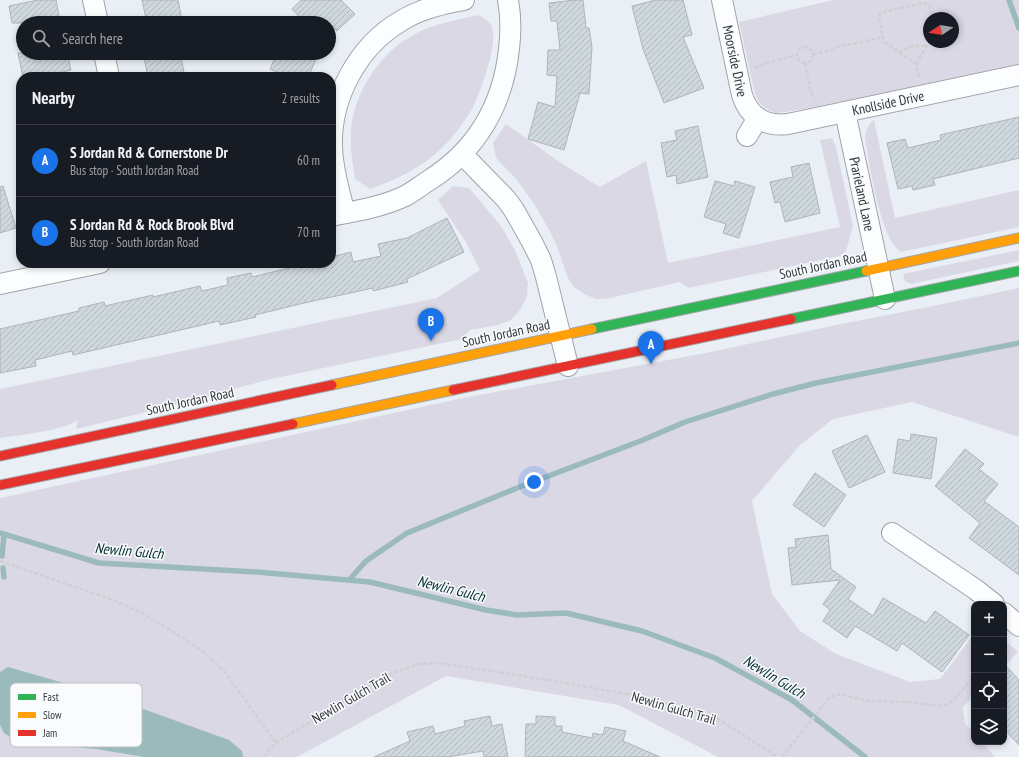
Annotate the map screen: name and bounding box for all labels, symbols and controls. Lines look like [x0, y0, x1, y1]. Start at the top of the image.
north arrow [923, 12, 959, 48]
search box [16, 16, 336, 60]
street label: Moorside Drive [719, 23, 751, 99]
icon: search [30, 27, 52, 49]
text: Search here [62, 29, 123, 48]
text: Nearby [32, 87, 75, 109]
street label: Knollside Drive [850, 87, 926, 119]
text: 2 results [281, 90, 320, 107]
text: S Jordan Rd & Cornerstone Dr [70, 143, 228, 162]
text: A [42, 152, 48, 169]
text: 60 m [297, 152, 320, 169]
street label: Prarieland Lane [845, 155, 879, 233]
text: Bus stop · South Jordan Road [70, 162, 199, 179]
text: S Jordan Rd & Rock Brook Blvd [70, 215, 234, 234]
text: B [42, 224, 48, 241]
text: 70 m [297, 224, 320, 241]
text: Bus stop · South Jordan Road [70, 234, 199, 251]
street label: South Jordan Road [778, 247, 868, 283]
pin: B [418, 308, 444, 341]
street label: South Jordan Road [461, 315, 551, 351]
pin: A [638, 331, 664, 364]
street label: South Jordan Road [145, 383, 235, 419]
your location [524, 472, 544, 492]
water label: Newlin Gulch [94, 538, 166, 563]
water label: Newlin Gulch [415, 571, 488, 606]
map controls [971, 601, 1007, 745]
button: + [971, 601, 1007, 637]
button: − [971, 637, 1007, 673]
water label: Newlin Gulch [740, 651, 810, 703]
street label: Newlin Gulch Trail [309, 668, 394, 728]
button: locate [971, 673, 1007, 709]
legend [10, 683, 142, 747]
street label: Newlin Gulch Trail [629, 687, 719, 729]
text: Fast [43, 690, 59, 704]
text: Slow [43, 708, 62, 722]
button: layers [971, 709, 1007, 745]
text: Jam [42, 726, 57, 740]

